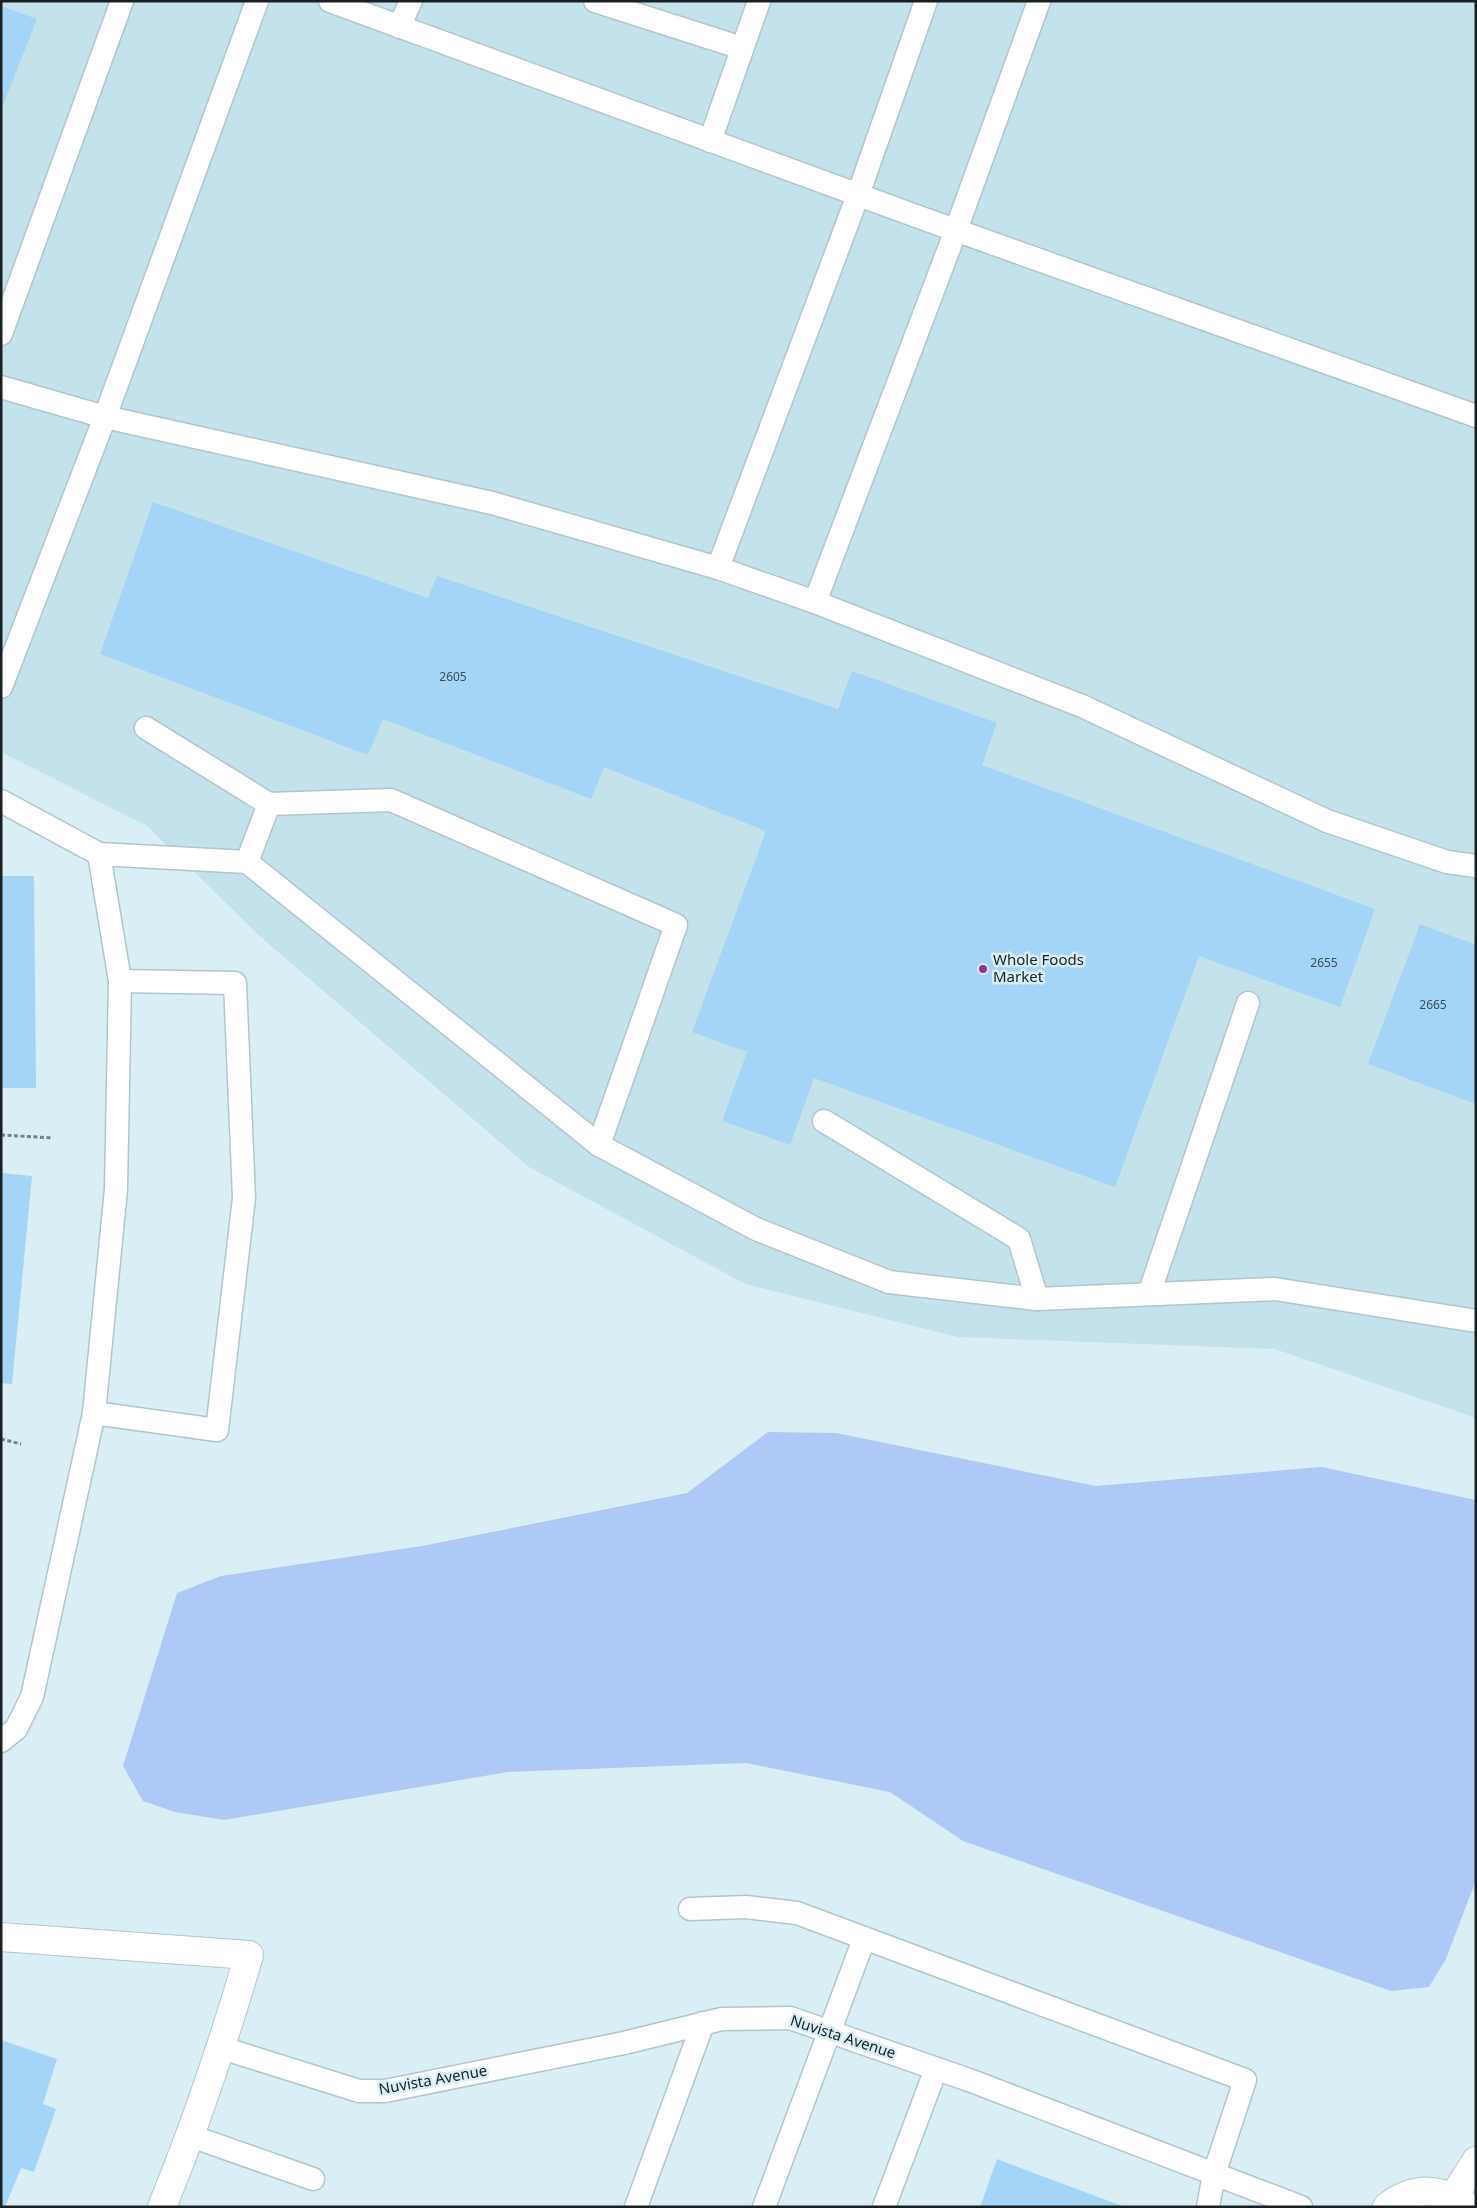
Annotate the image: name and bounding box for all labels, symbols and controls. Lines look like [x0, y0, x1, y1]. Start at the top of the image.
house number: 2605 [439, 668, 467, 685]
place label: Whole Foods Market [993, 949, 1084, 986]
house number: 2655 [1310, 954, 1338, 971]
marker: Whole Foods Market [977, 963, 989, 975]
house number: 2665 [1419, 996, 1447, 1013]
street label: Nuvista Avenue [788, 2010, 899, 2063]
street label: Nuvista Avenue [377, 2060, 489, 2098]

